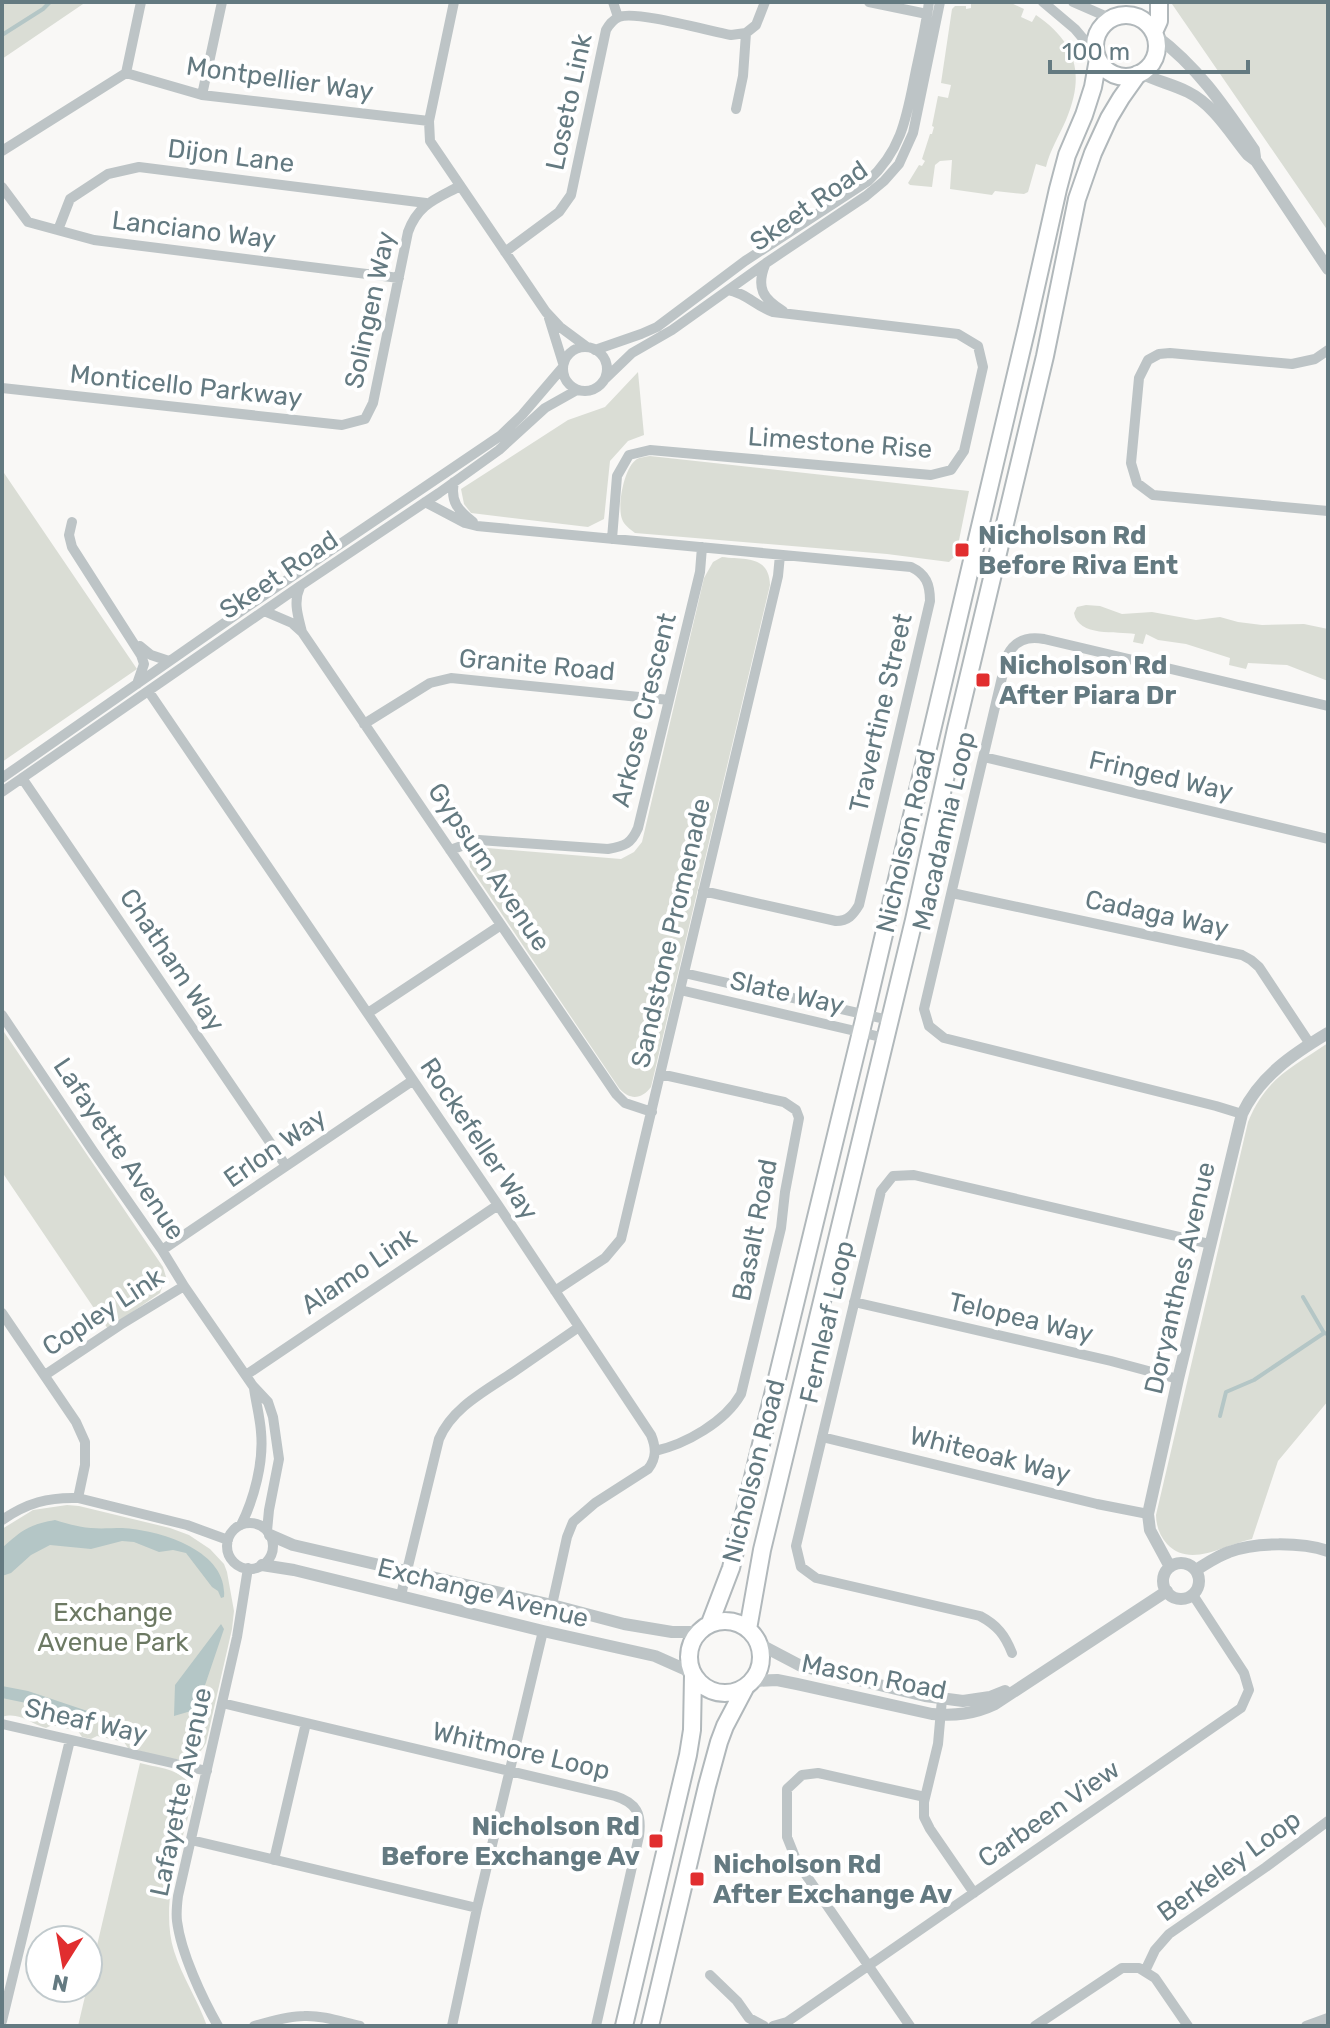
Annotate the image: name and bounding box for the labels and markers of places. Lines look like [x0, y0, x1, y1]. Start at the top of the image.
place label: Nicholson Rd Before Riva Ent [978, 520, 1178, 581]
marker: Nicholson Rd Before Riva Ent [953, 541, 971, 559]
place label: Nicholson Rd After Piara Dr [999, 650, 1176, 711]
marker: Nicholson Rd After Piara Dr [974, 671, 992, 689]
place label: Nicholson Rd Before Exchange Av [381, 1811, 640, 1872]
marker: Nicholson Rd Before Exchange Av [647, 1832, 665, 1850]
place label: Nicholson Rd After Exchange Av [713, 1849, 953, 1910]
marker: Nicholson Rd After Exchange Av [688, 1870, 706, 1888]

